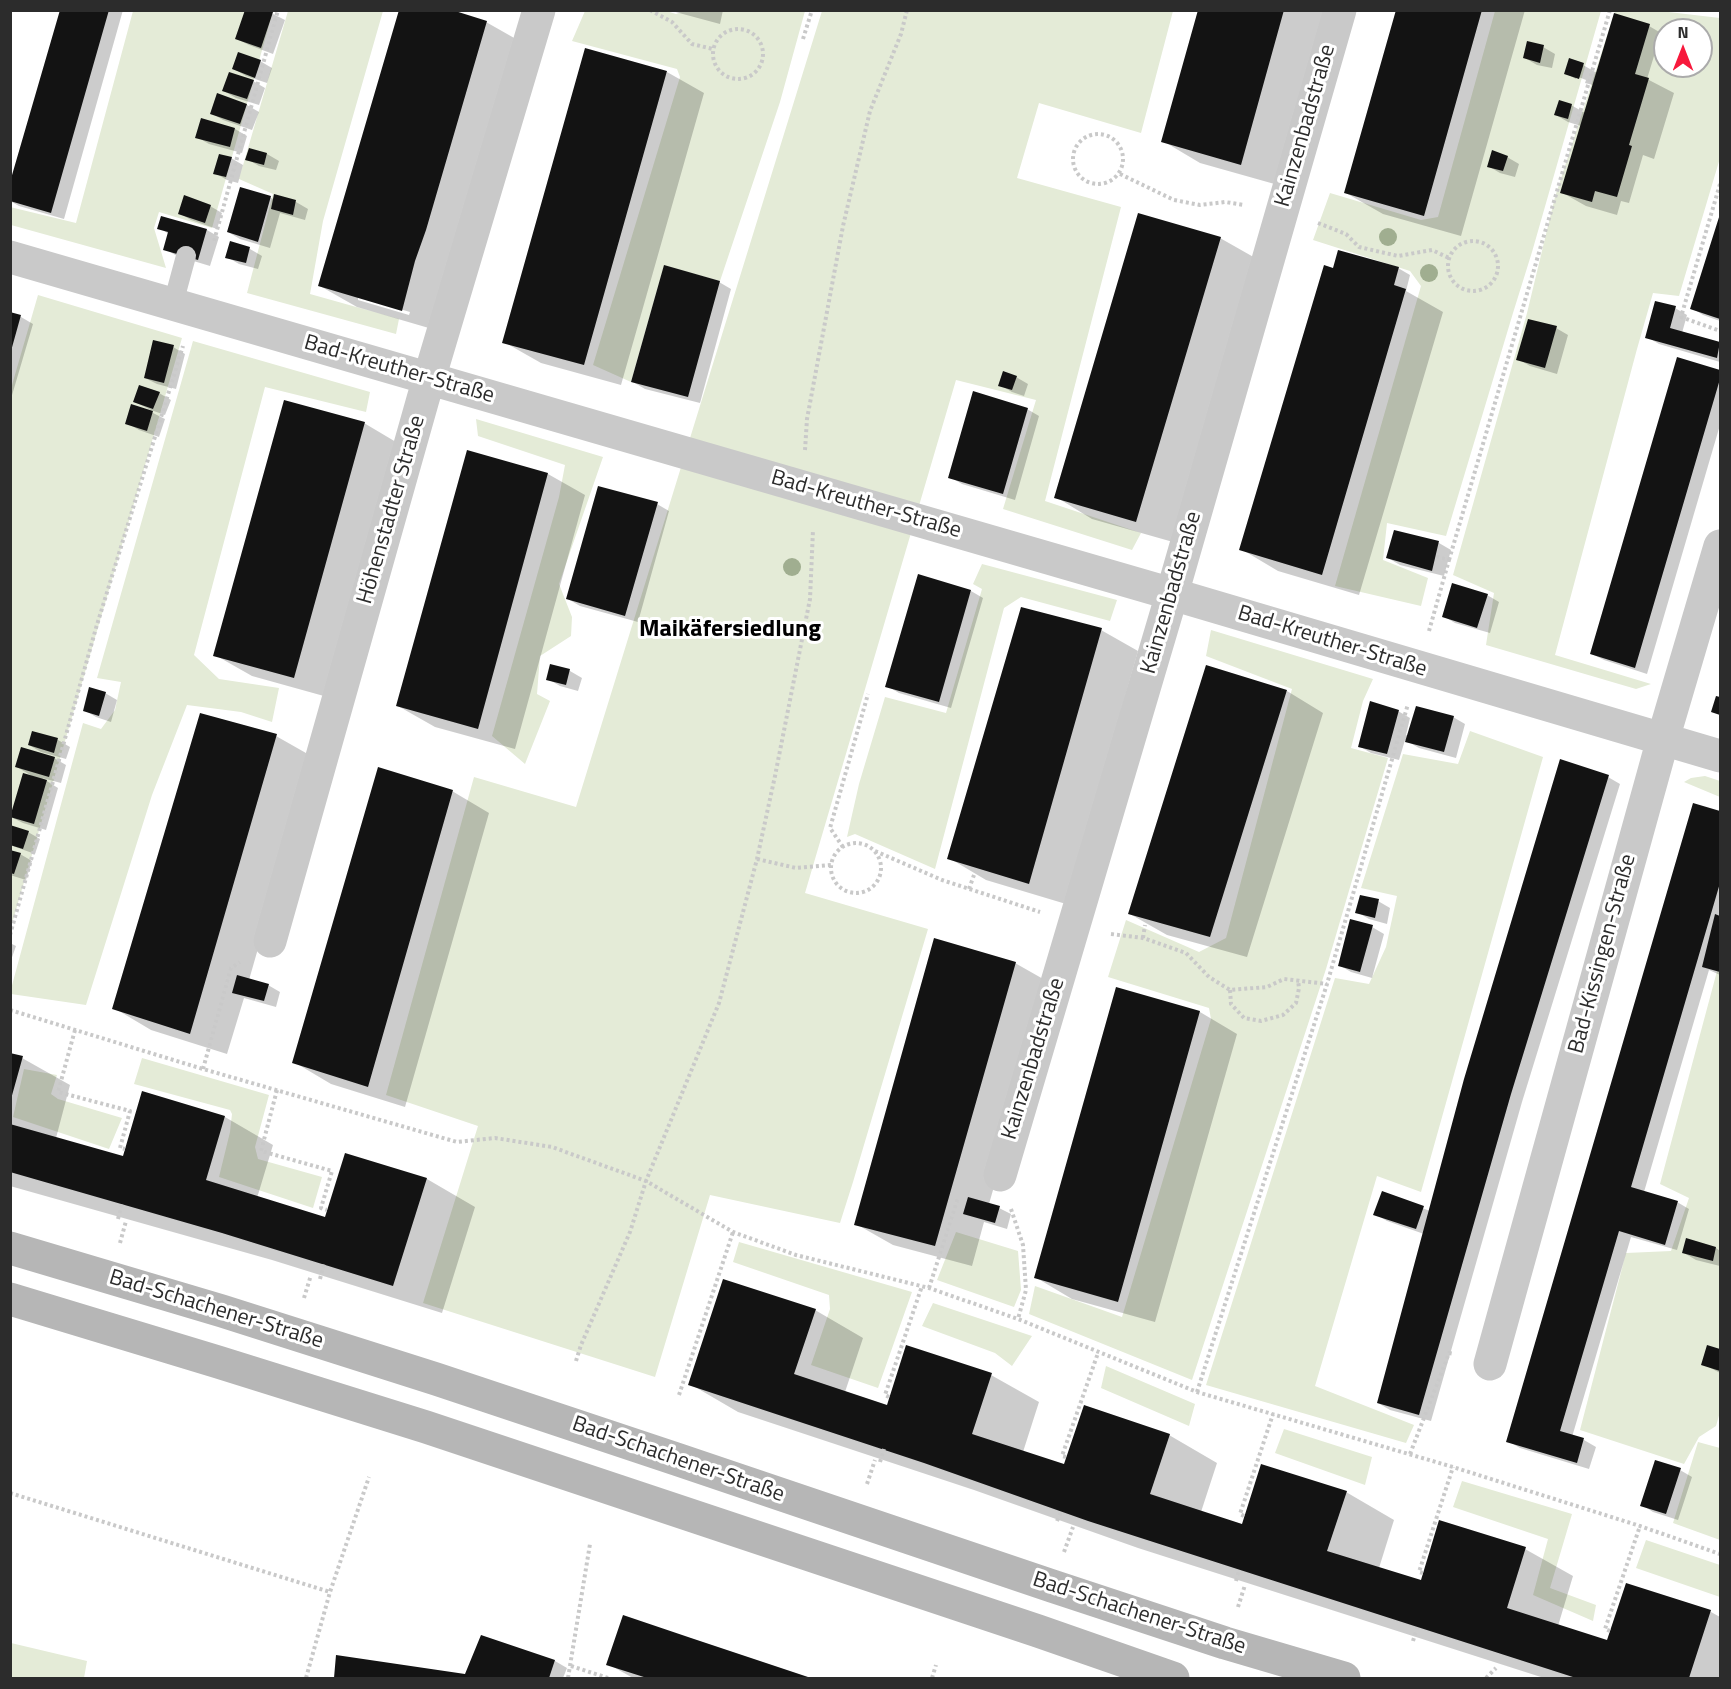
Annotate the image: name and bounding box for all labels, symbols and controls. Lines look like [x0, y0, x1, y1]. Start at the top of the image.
north arrow [1653, 18, 1713, 78]
text: N [1677, 20, 1689, 44]
street label: Kainzenbadstraße [1270, 42, 1342, 210]
street label: Bad-Kreuther-Straße [301, 330, 497, 410]
street label: Höhenstadter Straße [352, 413, 432, 607]
street label: Bad-Kreuther-Straße [768, 465, 964, 545]
street label: Kainzenbadstraße [1136, 509, 1208, 677]
street label: Bad-Kreuther-Straße [1234, 601, 1430, 683]
district label: Maikäfersiedlung [639, 616, 821, 644]
street label: Bad-Kissingen-Straße [1564, 851, 1642, 1057]
street label: Kainzenbadstraße [997, 975, 1071, 1143]
street label: Bad-Schachener-Straße [106, 1265, 326, 1355]
street label: Bad-Schachener-Straße [569, 1411, 787, 1509]
street label: Bad-Schachener-Straße [1029, 1567, 1249, 1661]

